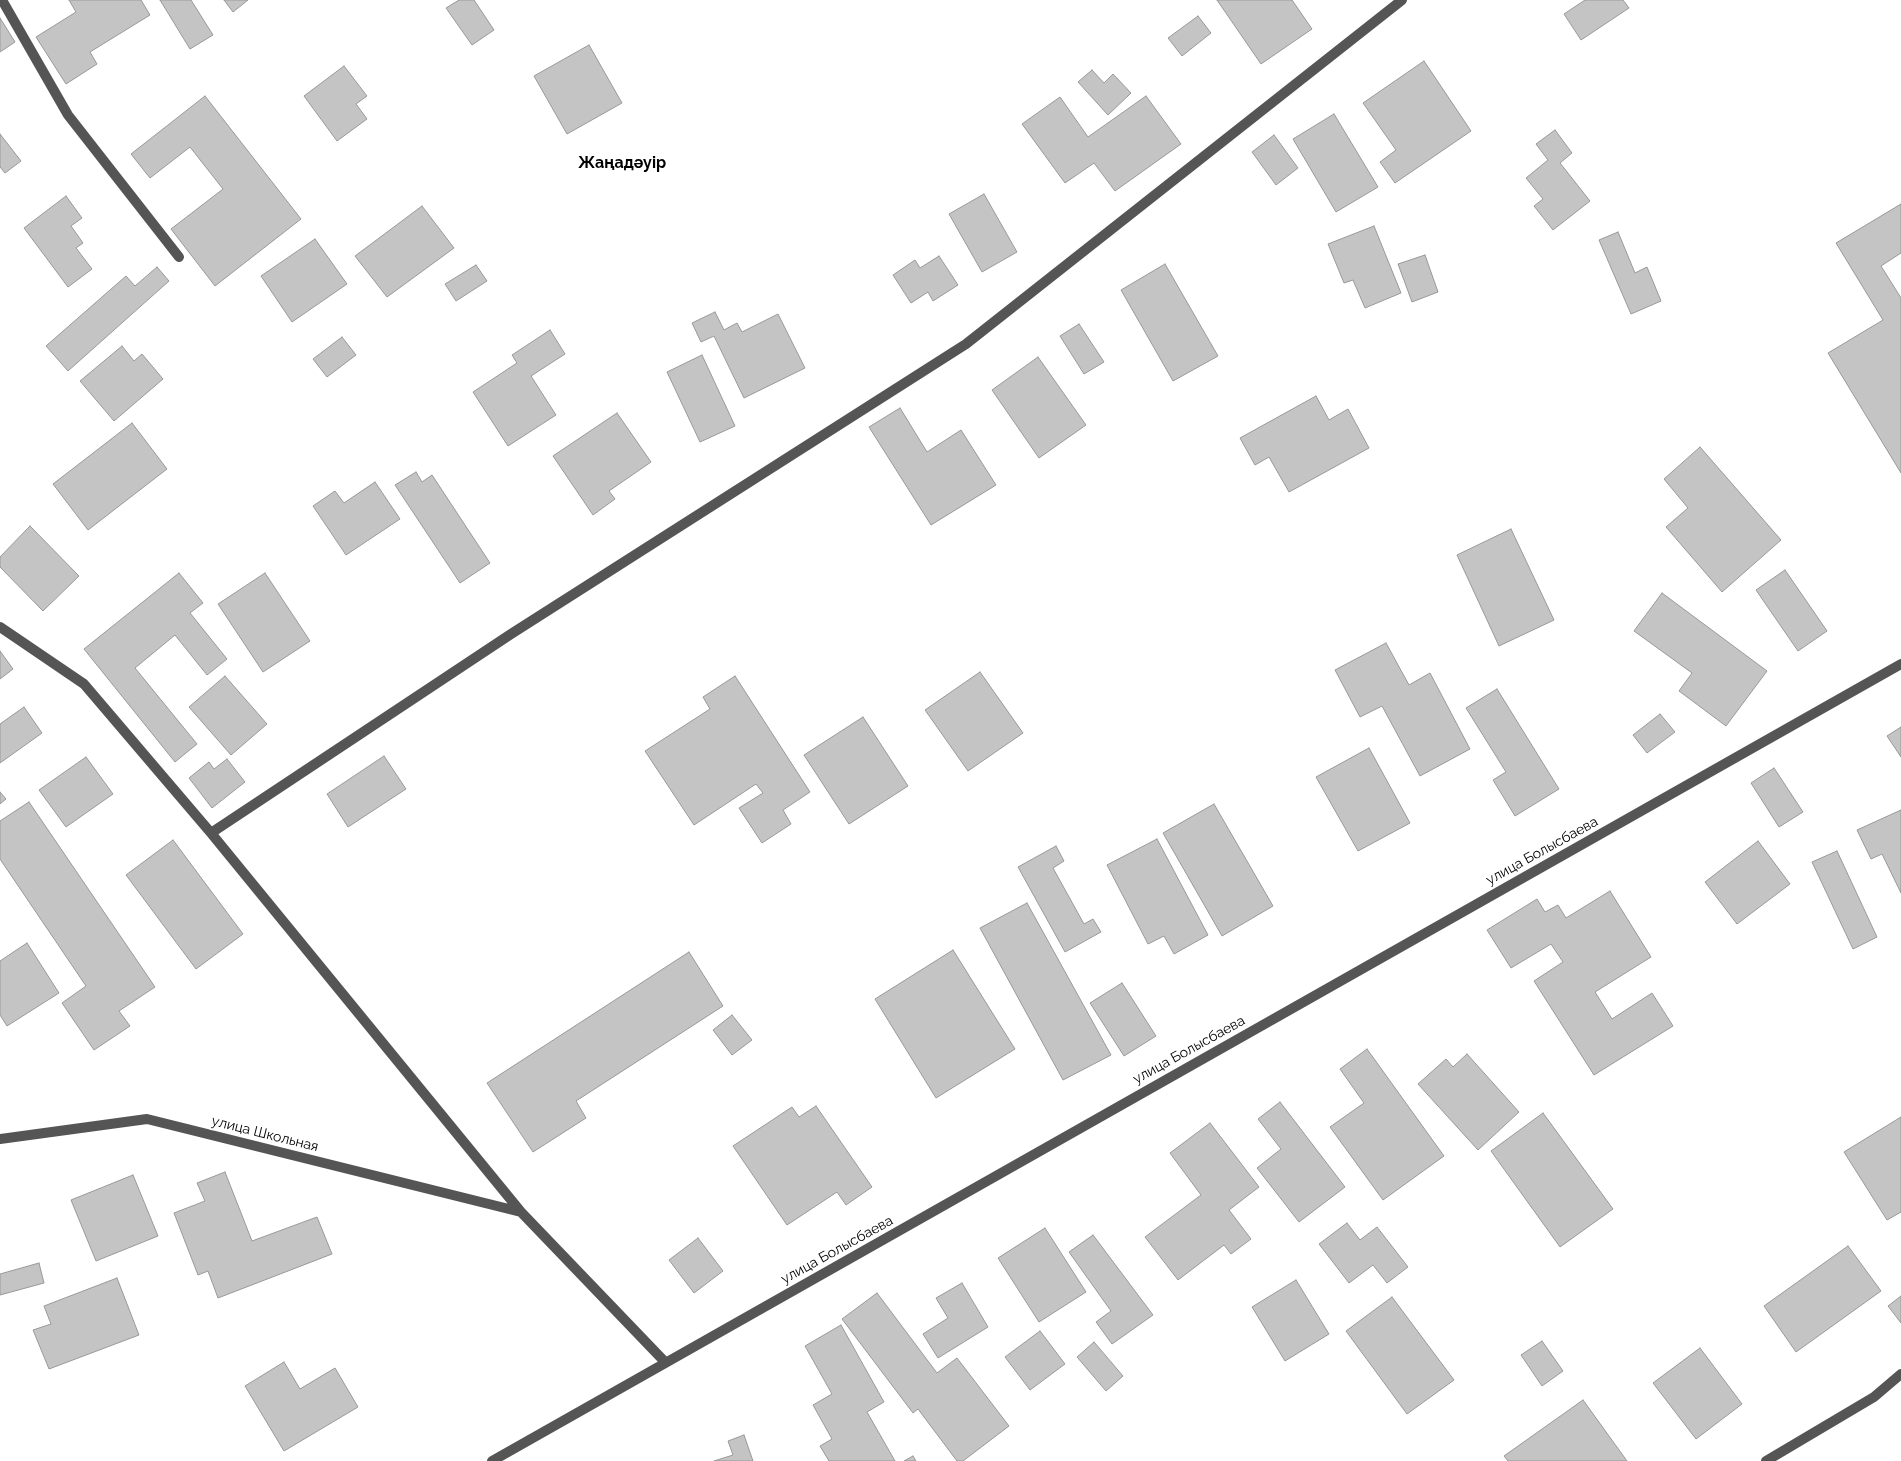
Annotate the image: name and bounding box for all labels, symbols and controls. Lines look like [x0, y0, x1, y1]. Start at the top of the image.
district label: Жаңадәуір [578, 153, 666, 173]
street label: улица Болысбаева [1483, 813, 1601, 889]
street label: улица Болысбаева [1130, 1012, 1248, 1088]
street label: улица Школьная [210, 1113, 320, 1155]
street label: улица Болысбаева [778, 1212, 896, 1288]

